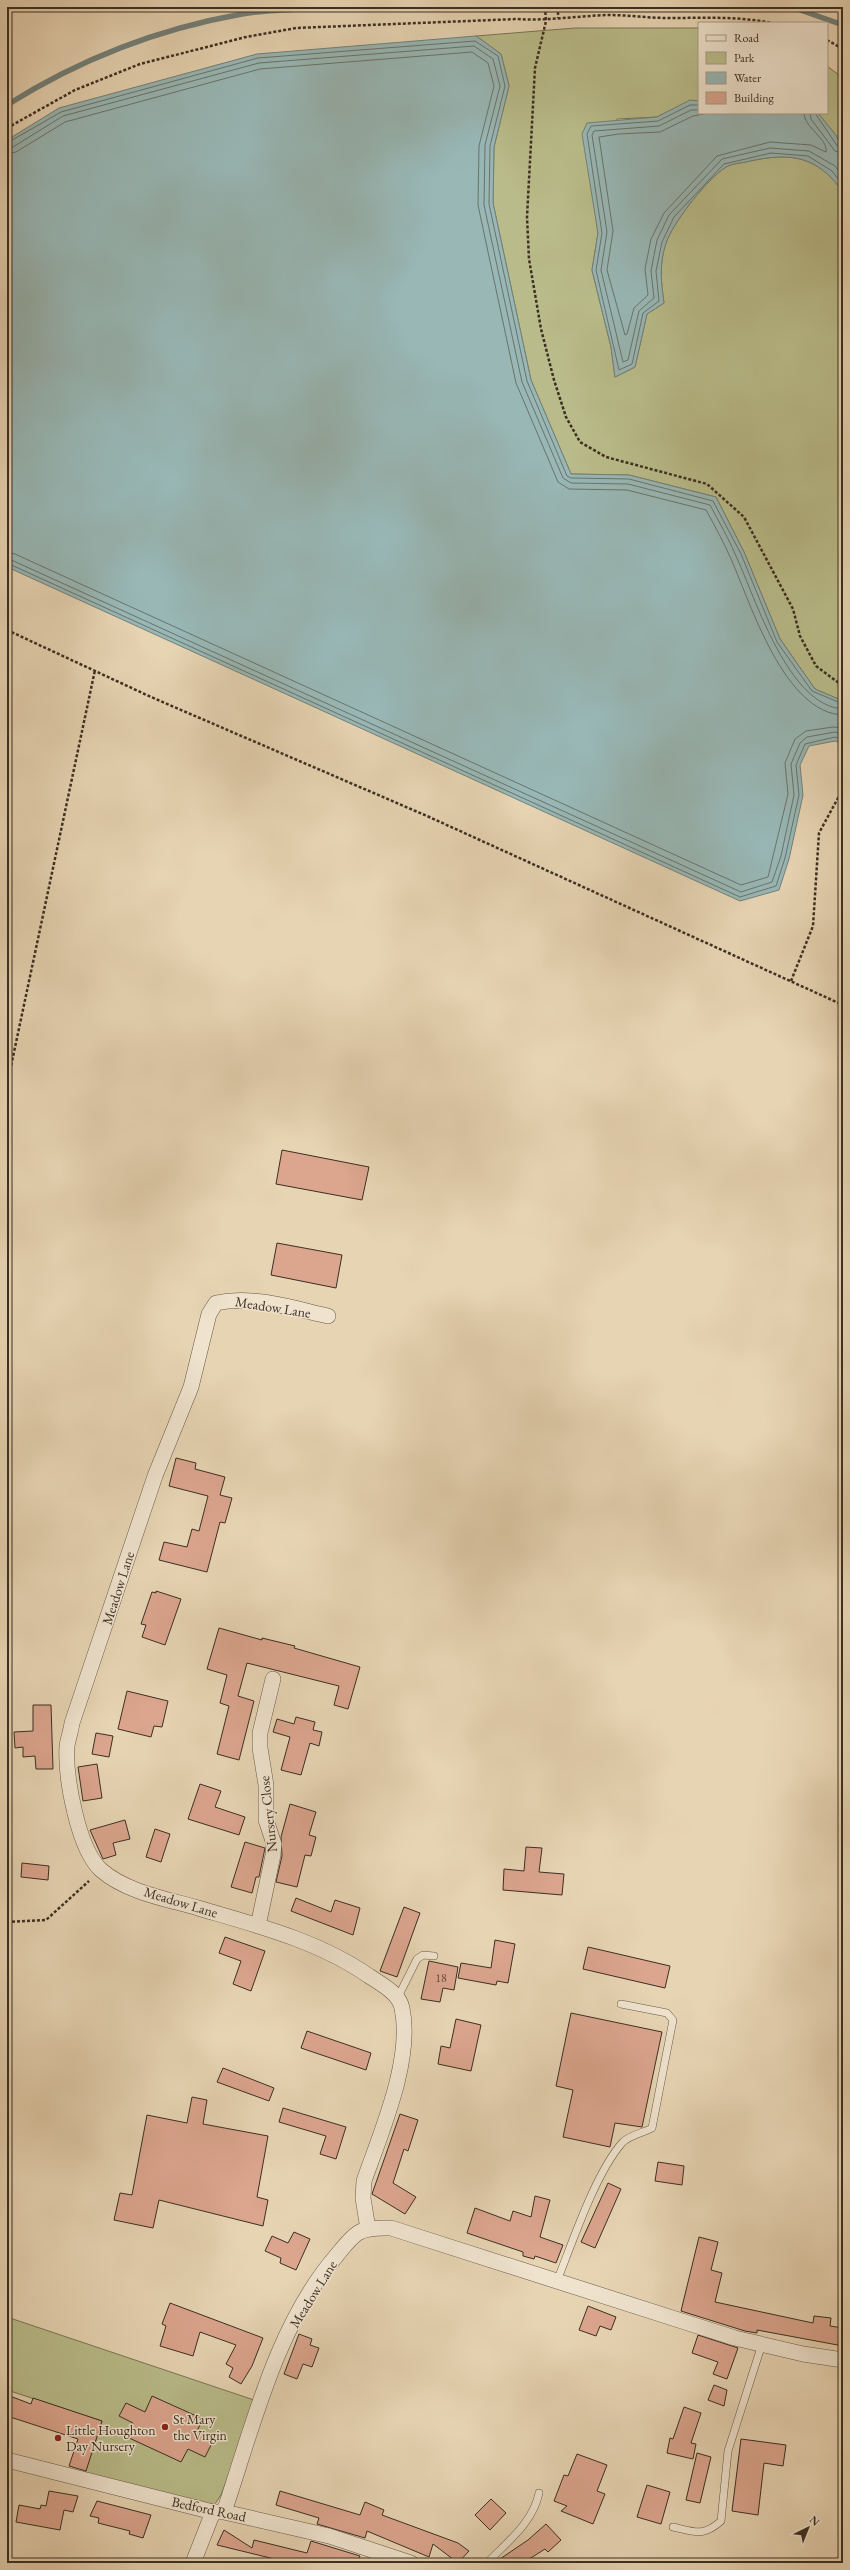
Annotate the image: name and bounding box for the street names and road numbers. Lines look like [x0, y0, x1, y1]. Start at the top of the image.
street label: Meadow Lane [234, 1292, 313, 1322]
street label: Meadow Lane [98, 1548, 138, 1627]
street label: Nursery Close [255, 1774, 281, 1853]
street label: Meadow Lane [142, 1882, 221, 1922]
street label: Meadow Lane [285, 2256, 341, 2331]
street label: Bedford Road [170, 2492, 249, 2526]

